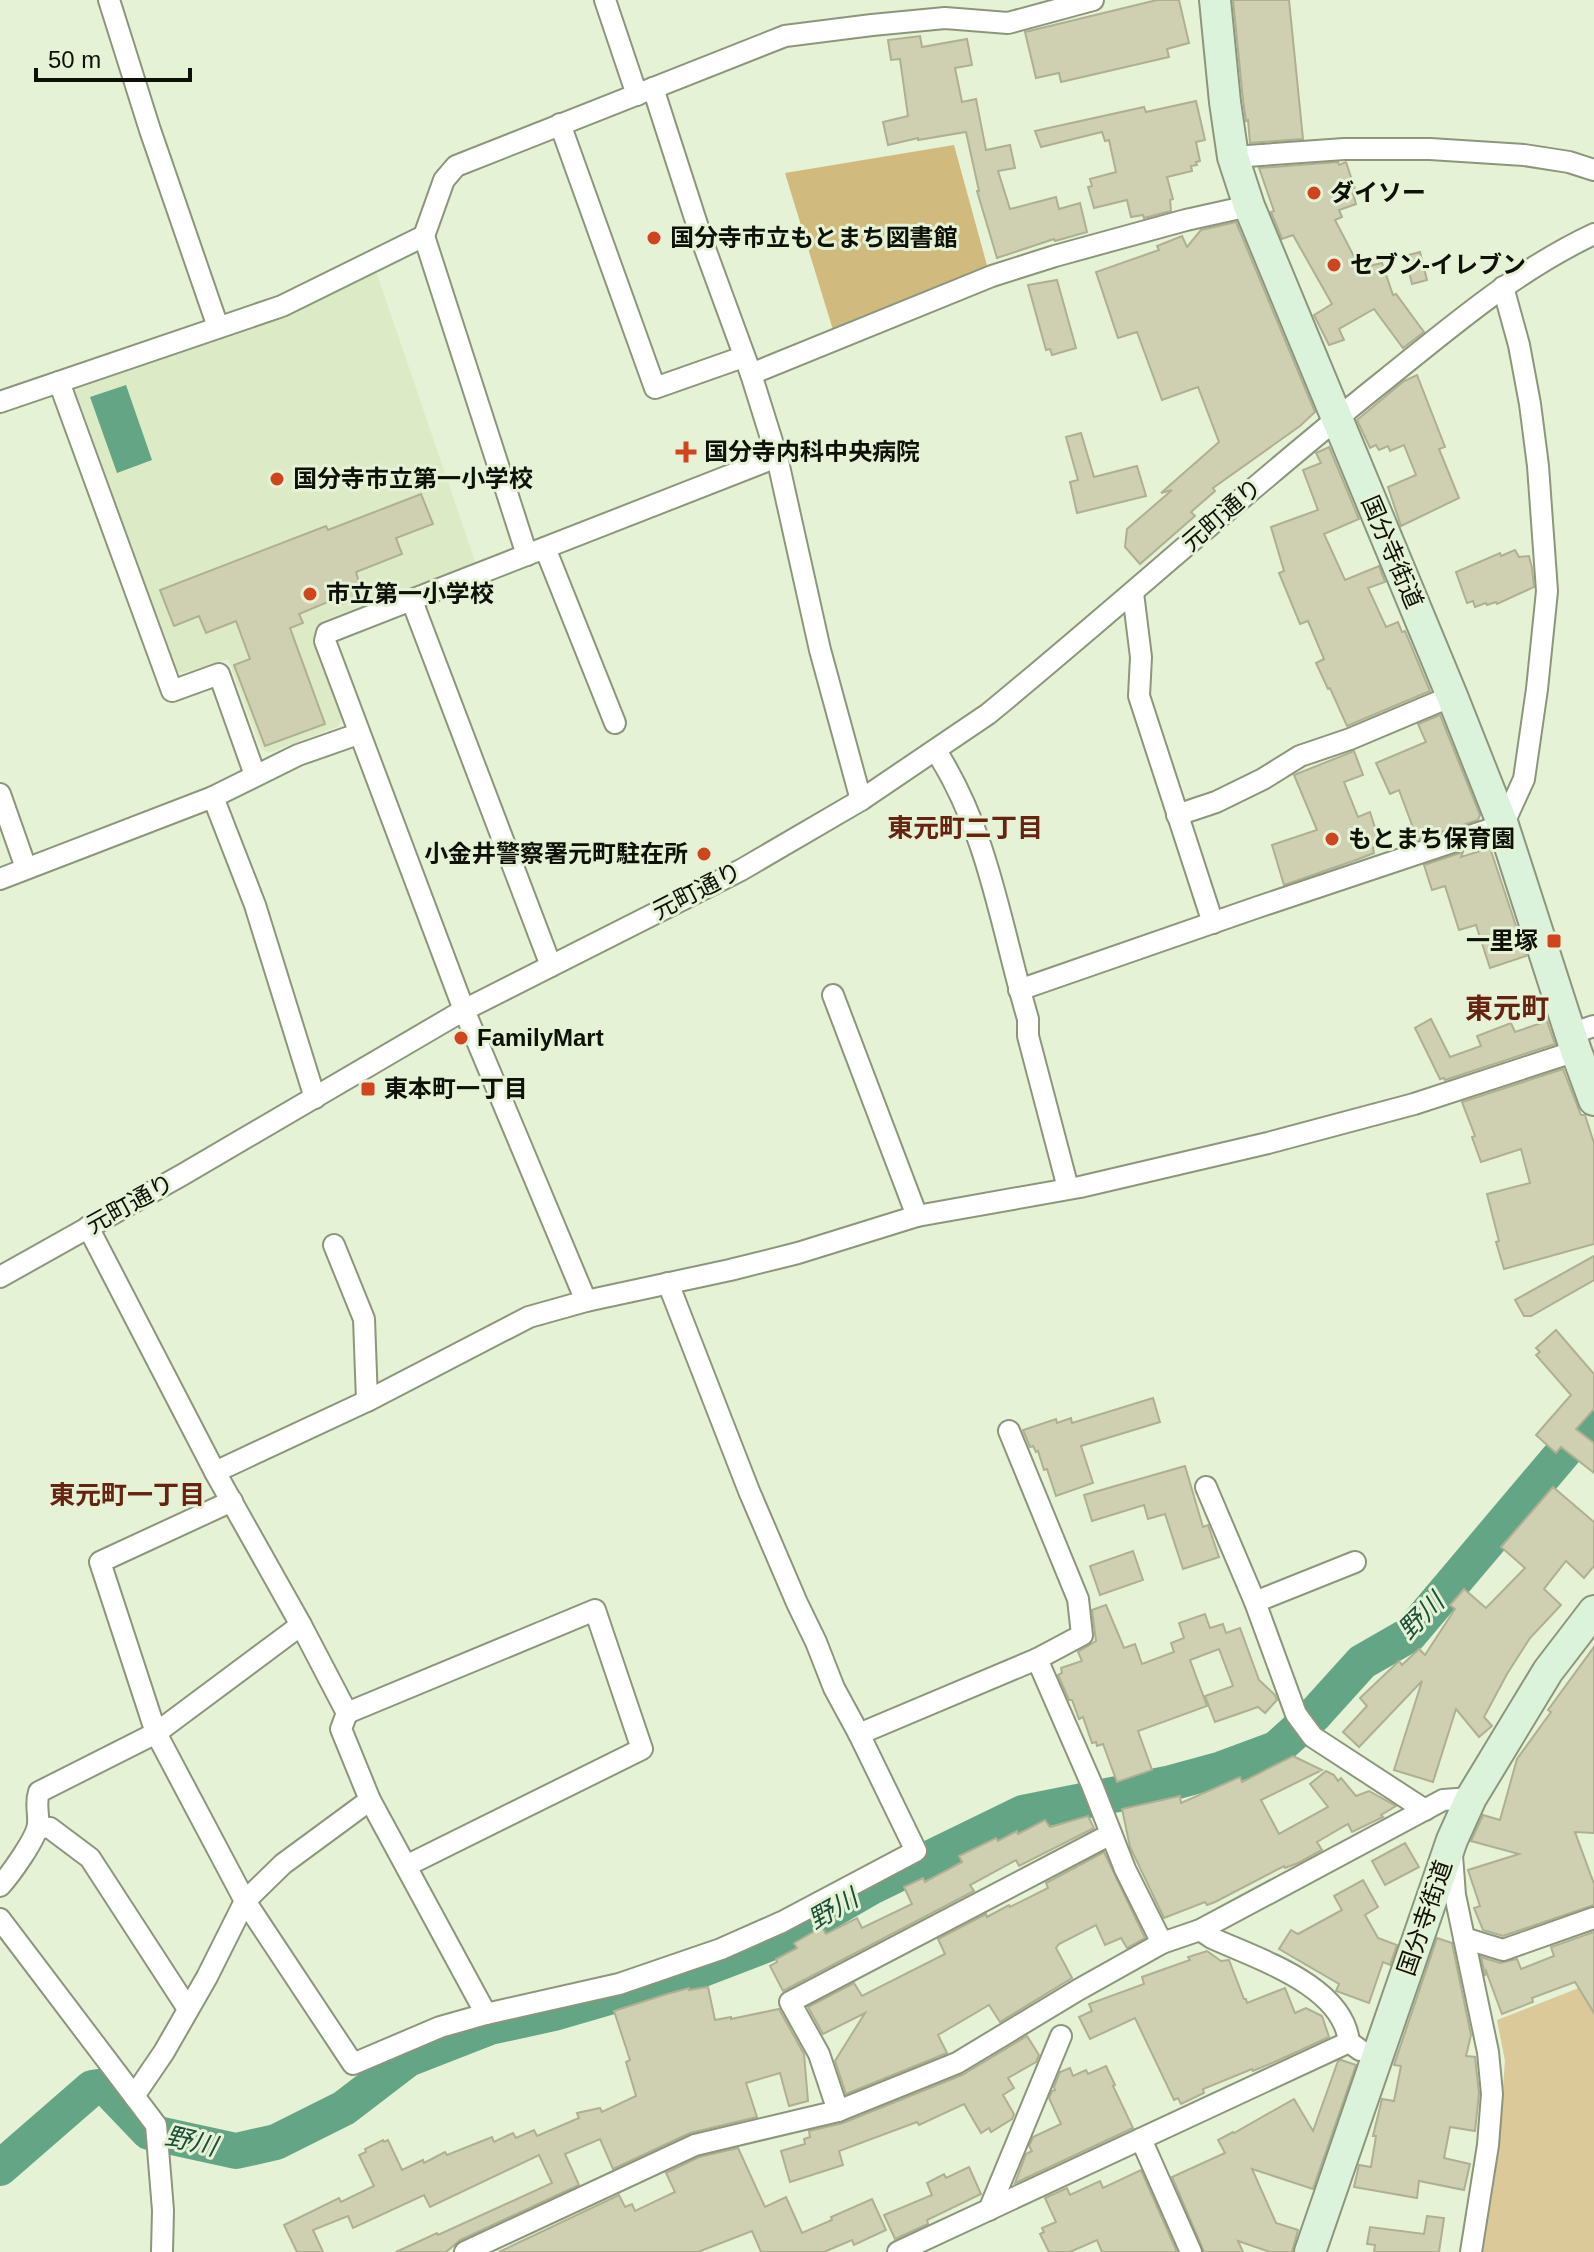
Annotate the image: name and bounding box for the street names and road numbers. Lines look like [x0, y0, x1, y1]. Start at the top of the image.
street label: 元町通り [1177, 473, 1267, 556]
street label: 国分寺街道 [1357, 491, 1428, 612]
street label: 元町通り [648, 857, 746, 924]
street label: 元町通り [81, 1168, 178, 1239]
street label: 国分寺街道 [1392, 1857, 1457, 1979]

